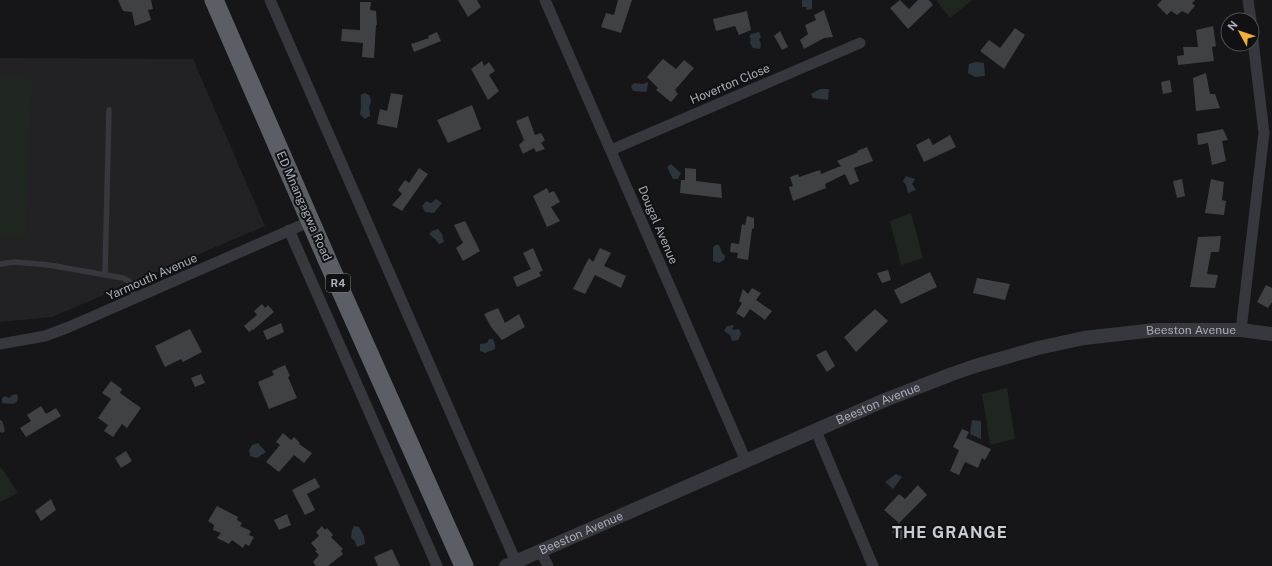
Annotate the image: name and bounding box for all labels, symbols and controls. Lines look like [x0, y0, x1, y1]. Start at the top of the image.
north arrow [1220, 12, 1260, 52]
text: N [1225, 18, 1240, 33]
street label: Hoverton Close [688, 61, 772, 107]
street label: ED Mnangagwa Road [274, 149, 334, 263]
street label: Dougal Avenue [635, 184, 681, 266]
street label: Yarmouth Avenue [105, 251, 200, 303]
road number: R4 [326, 274, 350, 292]
street label: Beeston Avenue [1145, 323, 1236, 338]
street label: Beeston Avenue [834, 380, 922, 428]
street label: Beeston Avenue [537, 509, 625, 558]
district label: THE GRANGE [892, 523, 1008, 542]

